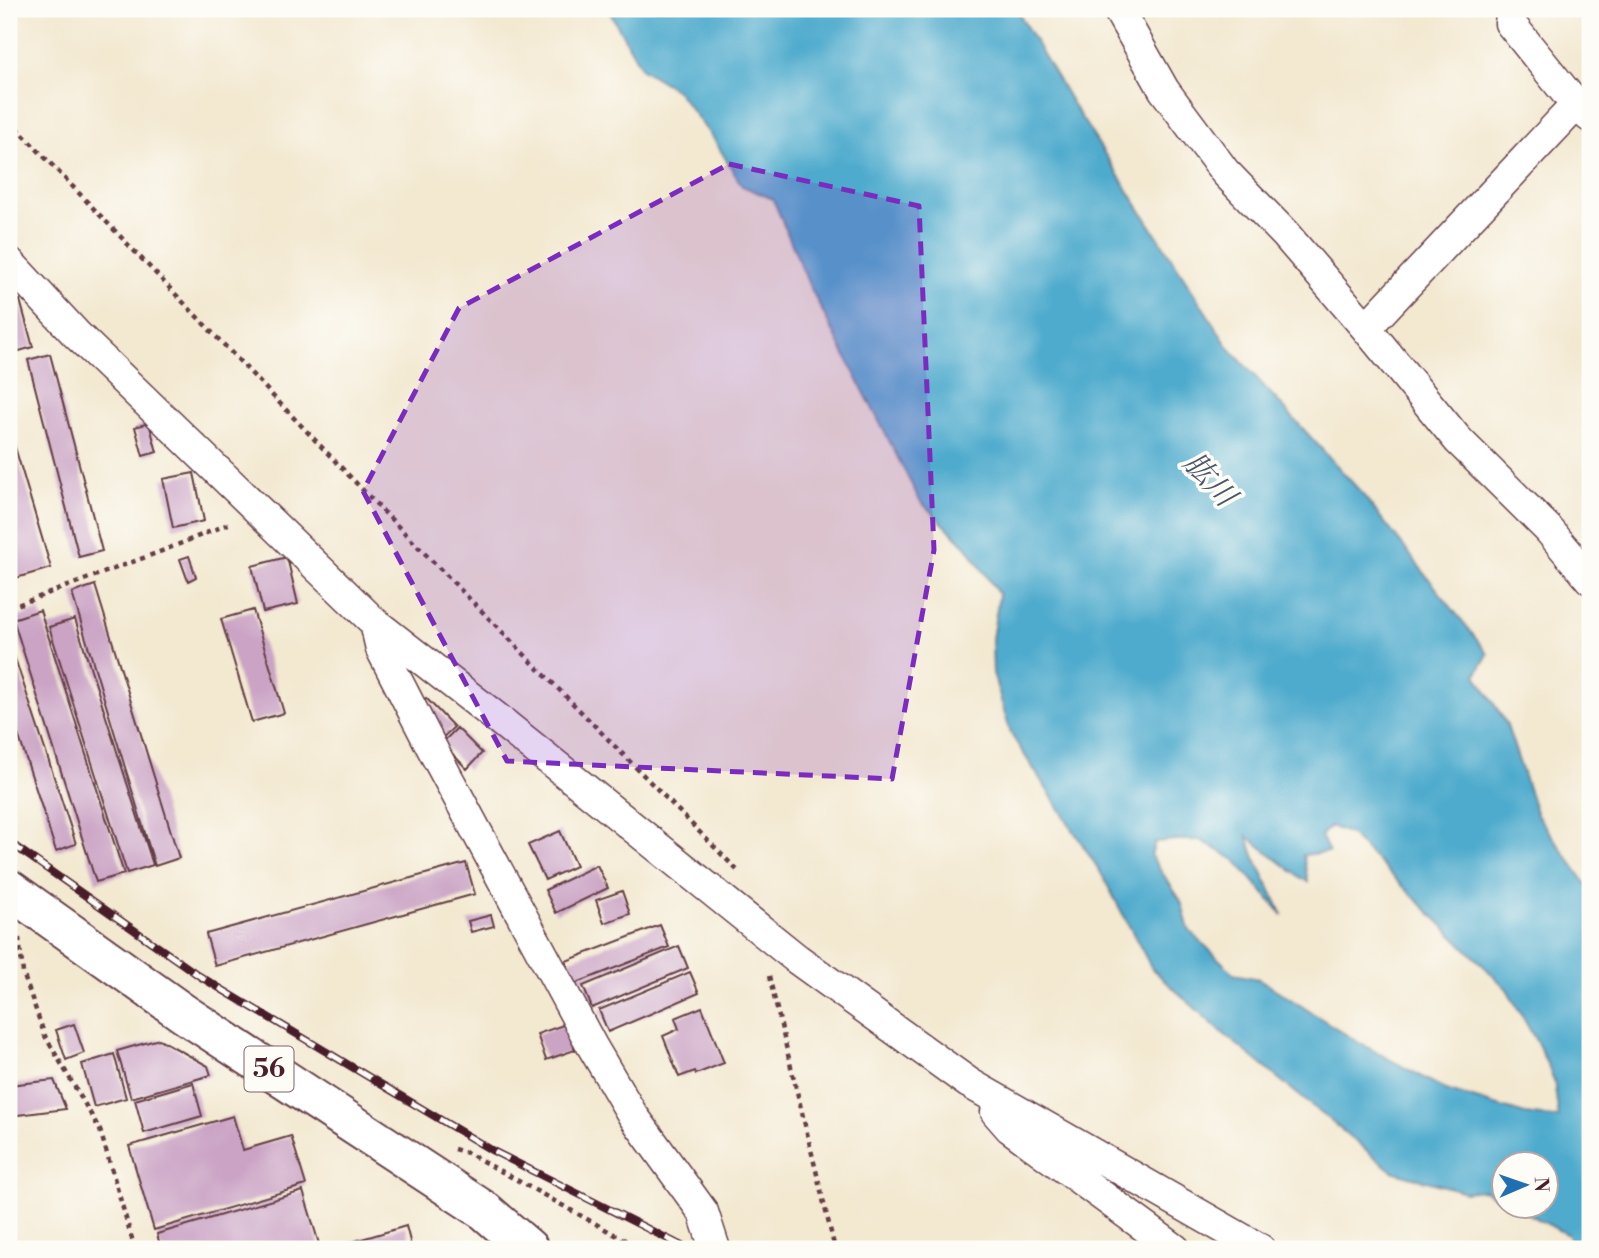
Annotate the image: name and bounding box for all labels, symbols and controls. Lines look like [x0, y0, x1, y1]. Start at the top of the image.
water label: 肱川 [1175, 445, 1245, 517]
road number: 56 [244, 1046, 294, 1092]
north arrow [1490, 1150, 1560, 1220]
text: N [1529, 1177, 1553, 1192]

